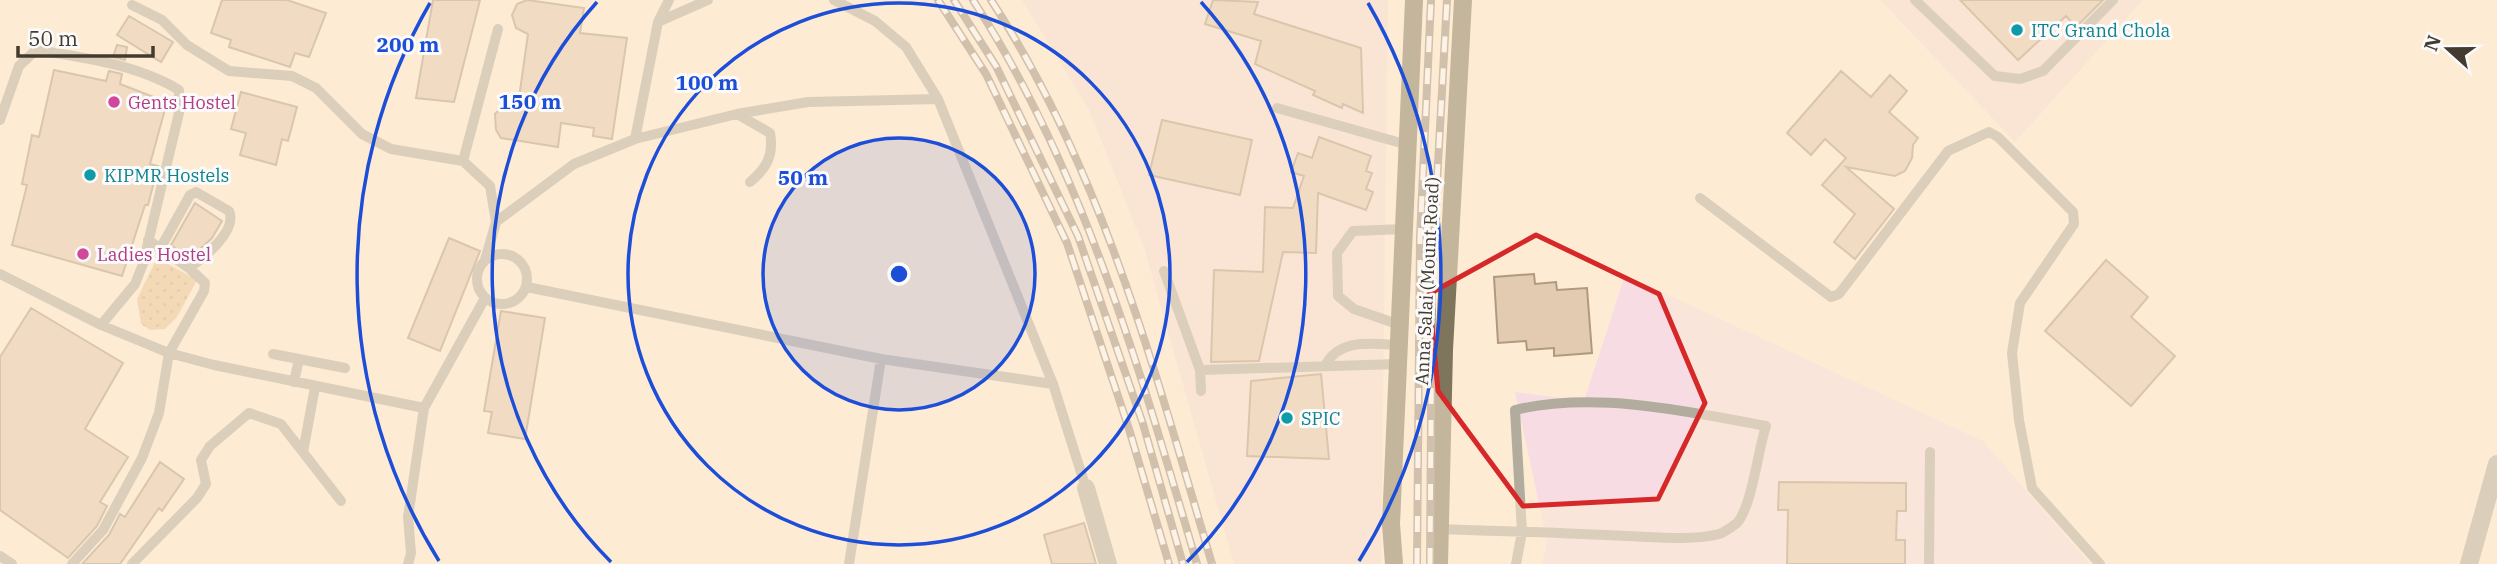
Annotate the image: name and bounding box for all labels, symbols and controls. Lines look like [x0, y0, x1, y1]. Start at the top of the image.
scale bar [18, 14, 152, 58]
north arrow [2413, 14, 2483, 84]
place label: ITC Grand Chola [2031, 19, 2171, 42]
marker: ITC Grand Chola [2009, 22, 2025, 38]
text: 50 m [28, 24, 78, 52]
text: 200 m [376, 30, 440, 58]
text: N [2418, 32, 2446, 54]
text: 100 m [675, 68, 739, 96]
text: 150 m [498, 87, 562, 115]
place label: Gents Hostel [128, 91, 236, 114]
marker: Gents Hostel [106, 94, 122, 110]
text: 50 m [778, 163, 828, 191]
place label: KIPMR Hostels [104, 164, 229, 187]
marker: KIPMR Hostels [82, 167, 98, 183]
street label: Anna Salai (Mount Road) [1410, 176, 1444, 386]
place label: Ladies Hostel [97, 243, 211, 266]
marker: Ladies Hostel [75, 246, 91, 262]
centre of rings [887, 262, 911, 286]
place label: SPIC [1301, 407, 1341, 430]
marker: SPIC [1279, 410, 1295, 426]

